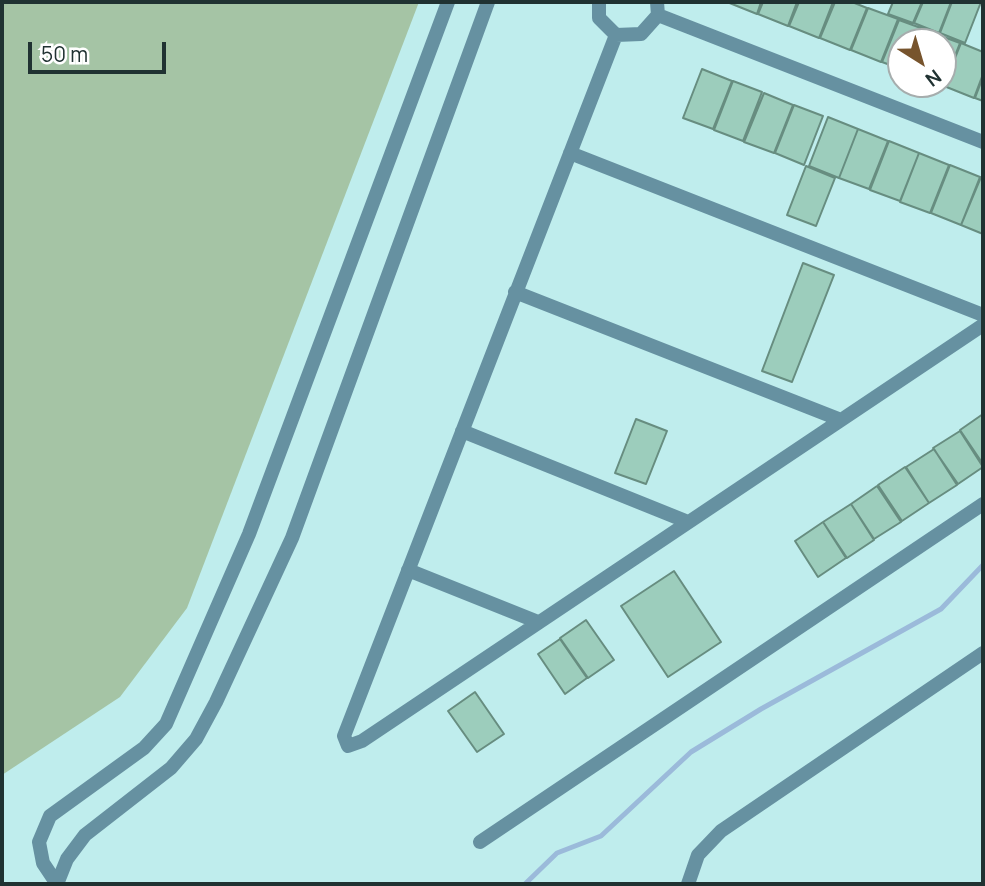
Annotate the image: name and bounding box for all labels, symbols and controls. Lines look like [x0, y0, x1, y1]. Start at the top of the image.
scale bar [32, 28, 170, 72]
north arrow [887, 28, 957, 98]
text: 50 m [41, 40, 88, 68]
text: N [920, 64, 947, 93]

